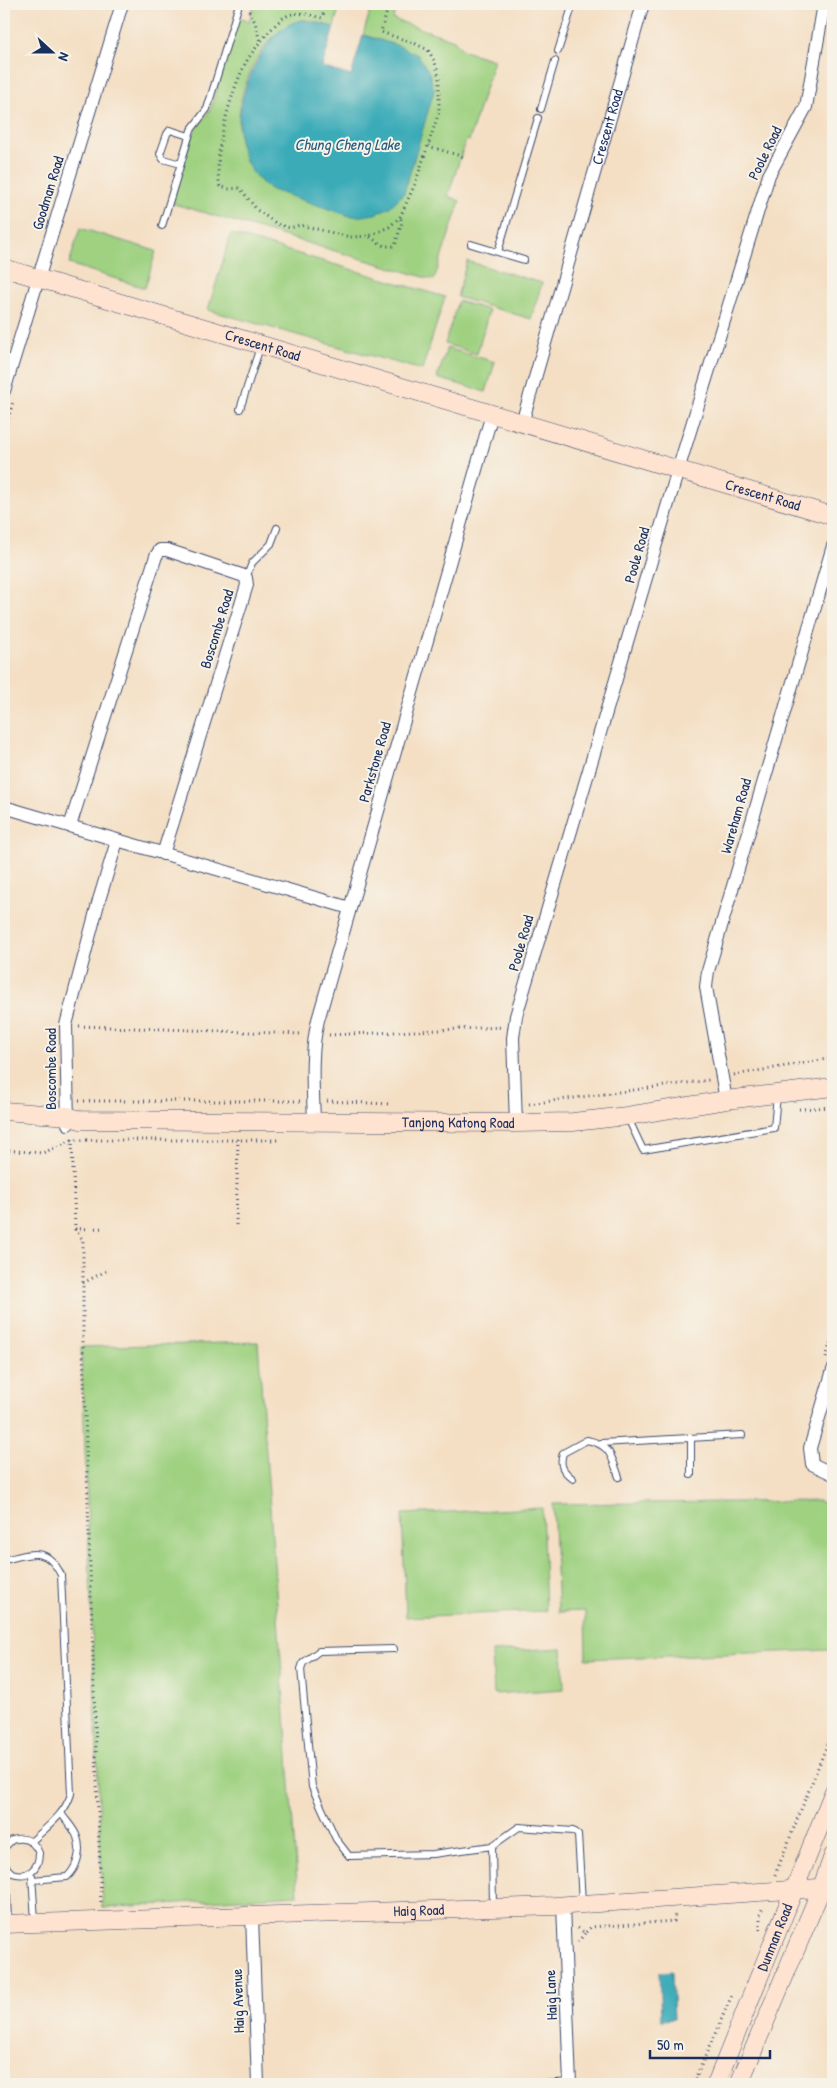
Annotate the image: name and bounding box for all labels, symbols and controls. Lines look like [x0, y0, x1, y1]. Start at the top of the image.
north arrow [28, 28, 78, 78]
text: N [54, 50, 75, 64]
street label: Crescent Road [586, 87, 628, 167]
street label: Poole Road [743, 122, 787, 183]
water label: Chung Cheng Lake [294, 133, 400, 155]
street label: Goodman Road [26, 153, 69, 232]
street label: Crescent Road [223, 324, 303, 366]
street label: Crescent Road [723, 473, 803, 516]
street label: Poole Road [619, 524, 655, 585]
street label: Boscombe Road [195, 587, 239, 671]
street label: Parkstone Road [353, 719, 396, 805]
street label: Wareham Road [715, 776, 756, 856]
street label: Poole Road [503, 912, 539, 973]
street label: Boscombe Road [40, 1028, 61, 1110]
street label: Tanjong Katong Road [402, 1111, 515, 1133]
street label: Haig Road [393, 1899, 445, 1921]
street label: Dunman Road [752, 1900, 797, 1974]
street label: Haig Avenue [226, 1968, 249, 2034]
street label: Haig Lane [539, 1969, 562, 2021]
scale bar [650, 2028, 770, 2060]
text: 50 m [657, 2034, 684, 2055]

